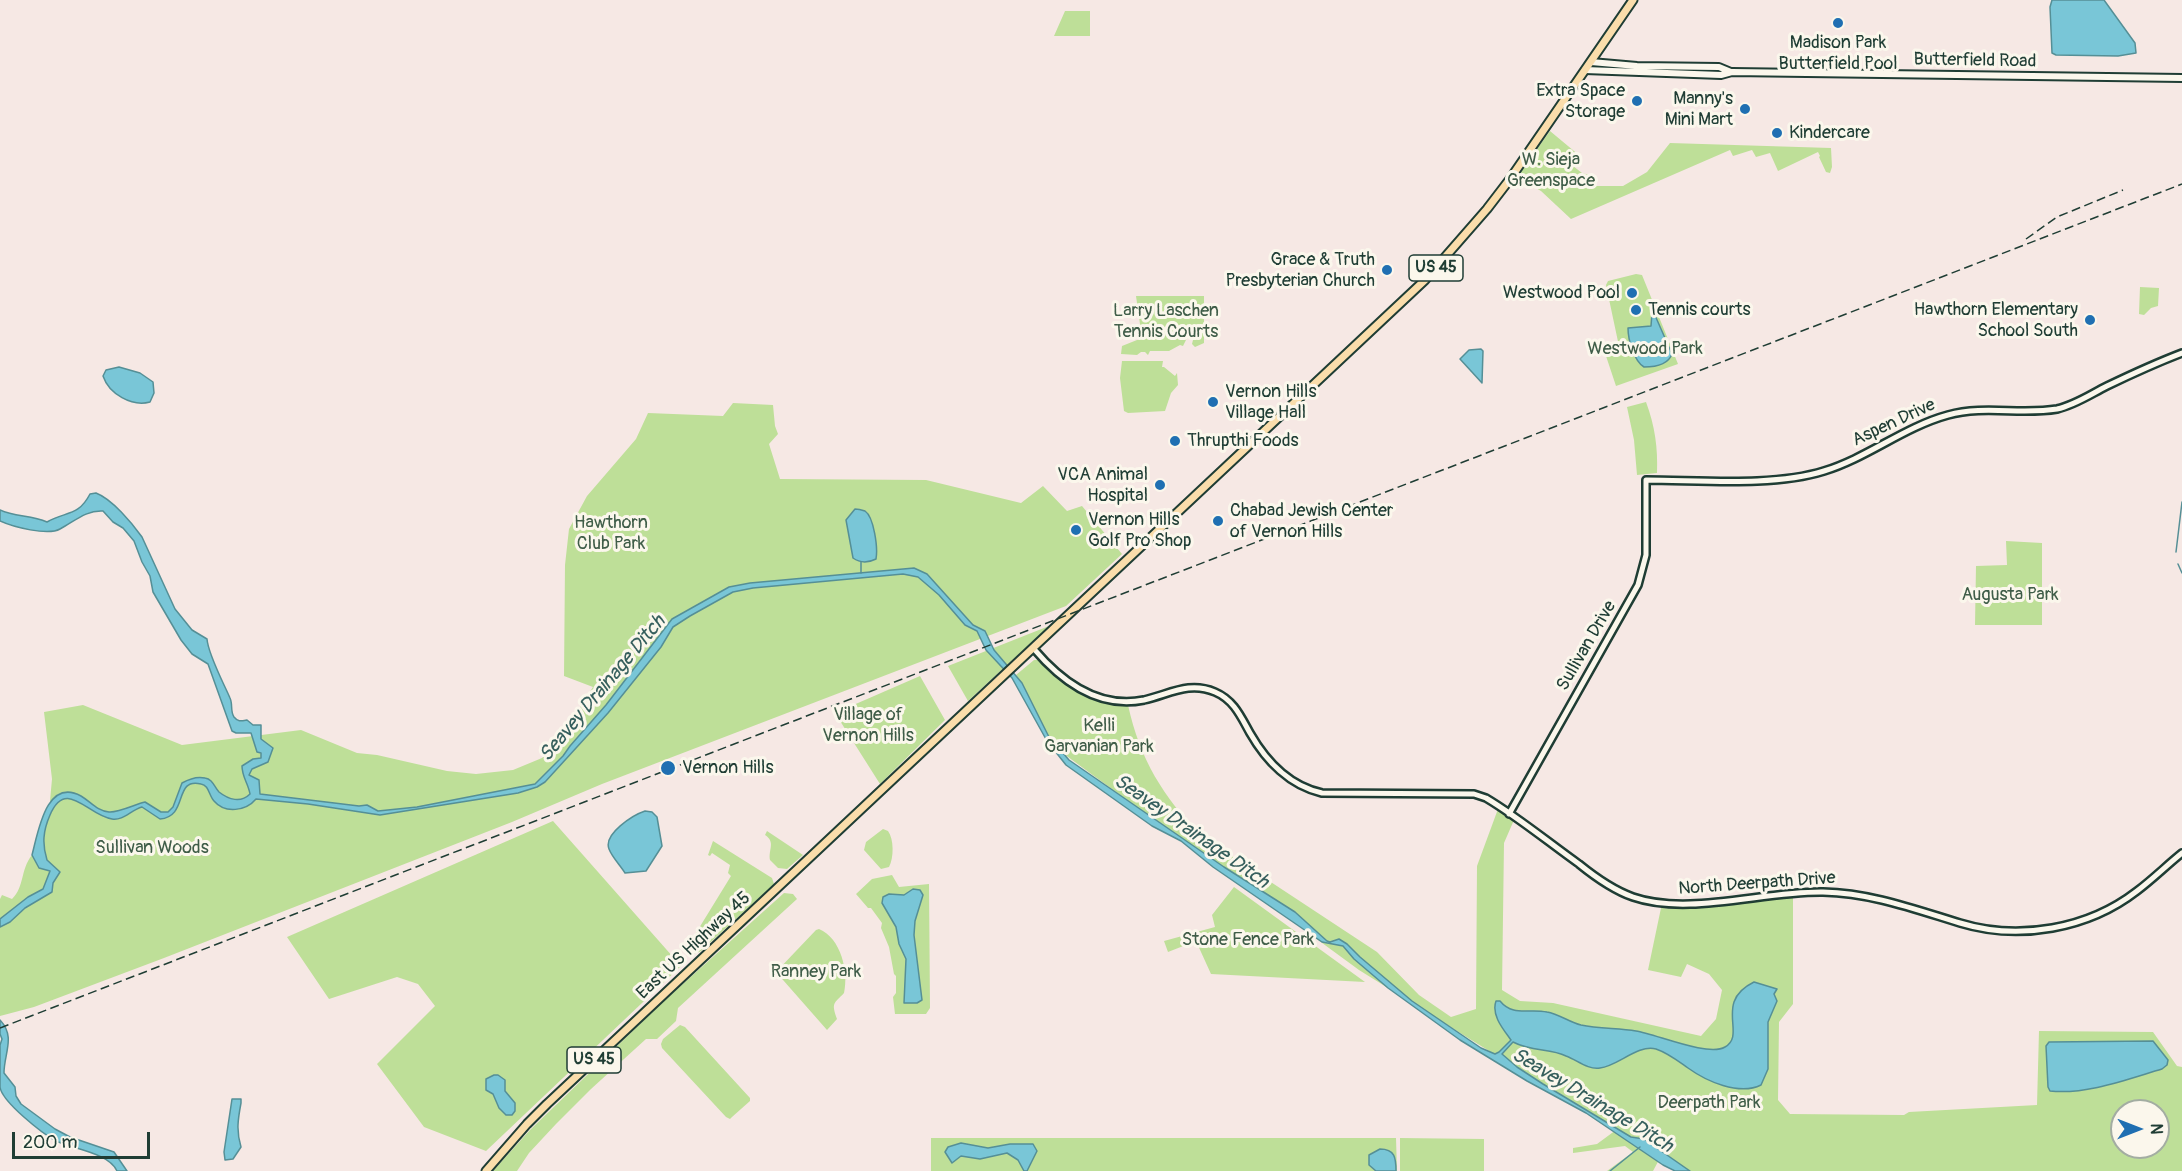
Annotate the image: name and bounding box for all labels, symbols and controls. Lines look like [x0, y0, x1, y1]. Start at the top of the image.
marker: Madison Park Butterfield Pool [1831, 16, 1845, 30]
place label: Madison Park Butterfield Pool [1779, 32, 1897, 74]
street label: Butterfield Road [1913, 49, 2037, 73]
place label: Extra Space Storage [1536, 80, 1625, 122]
place label: Manny's Mini Mart [1665, 88, 1733, 130]
marker: Extra Space Storage [1630, 94, 1644, 108]
marker: Manny's Mini Mart [1738, 102, 1752, 116]
place label: Kindercare [1789, 122, 1870, 144]
marker: Kindercare [1770, 126, 1784, 140]
park label: W. Sieja Greenspace [1507, 149, 1595, 192]
place label: Grace & Truth Presbyterian Church [1226, 249, 1375, 292]
road number: US 45 [1409, 255, 1463, 281]
marker: Grace & Truth Presbyterian Church [1380, 263, 1394, 277]
place label: Westwood Pool [1503, 282, 1620, 304]
marker: Westwood Pool [1625, 286, 1639, 300]
place label: Tennis courts [1648, 299, 1751, 321]
place label: Hawthorn Elementary School South [1914, 299, 2078, 342]
park label: Larry Laschen Tennis Courts [1113, 300, 1219, 342]
marker: Tennis courts [1629, 303, 1643, 317]
marker: Hawthorn Elementary School South [2083, 313, 2097, 327]
park label: Westwood Park [1587, 338, 1703, 360]
place label: Vernon Hills Village Hall [1225, 381, 1316, 424]
street label: Aspen Drive [1849, 394, 1939, 452]
marker: Vernon Hills Village Hall [1206, 395, 1220, 409]
place label: Thrupthi Foods [1187, 430, 1299, 452]
marker: Thrupthi Foods [1168, 434, 1182, 448]
place label: VCA Animal Hospital [1057, 464, 1148, 506]
marker: VCA Animal Hospital [1153, 478, 1167, 492]
place label: Chabad Jewish Center of Vernon Hills [1230, 500, 1393, 542]
place label: Vernon Hills Golf Pro Shop [1088, 509, 1192, 552]
park label: Hawthorn Club Park [574, 512, 648, 554]
marker: Chabad Jewish Center of Vernon Hills [1211, 514, 1225, 528]
marker: Vernon Hills Golf Pro Shop [1069, 523, 1083, 537]
park label: Augusta Park [1961, 584, 2059, 606]
street label: Sullivan Drive [1553, 597, 1621, 695]
water label: Seavey Drainage Ditch [535, 611, 671, 767]
park label: Village of Vernon Hills [822, 704, 914, 746]
park label: Kelli Garvanian Park [1044, 715, 1154, 758]
place label: Vernon Hills [682, 757, 773, 779]
marker: Vernon Hills [659, 759, 677, 777]
water label: Seavey Drainage Ditch [1109, 770, 1273, 894]
park label: Sullivan Woods [95, 837, 209, 859]
street label: North Deerpath Drive [1678, 868, 1836, 900]
street label: East US Highway 45 [633, 888, 755, 1004]
park label: Stone Fence Park [1182, 929, 1314, 951]
park label: Ranney Park [771, 961, 861, 983]
water label: Seavey Drainage Ditch [1507, 1043, 1677, 1159]
road number: US 45 [567, 1047, 621, 1073]
park label: Deerpath Park [1658, 1092, 1760, 1114]
north arrow [2110, 1099, 2170, 1159]
scale bar [15, 1120, 153, 1158]
text: N [2146, 1124, 2166, 1134]
text: 200 m [23, 1131, 78, 1154]

